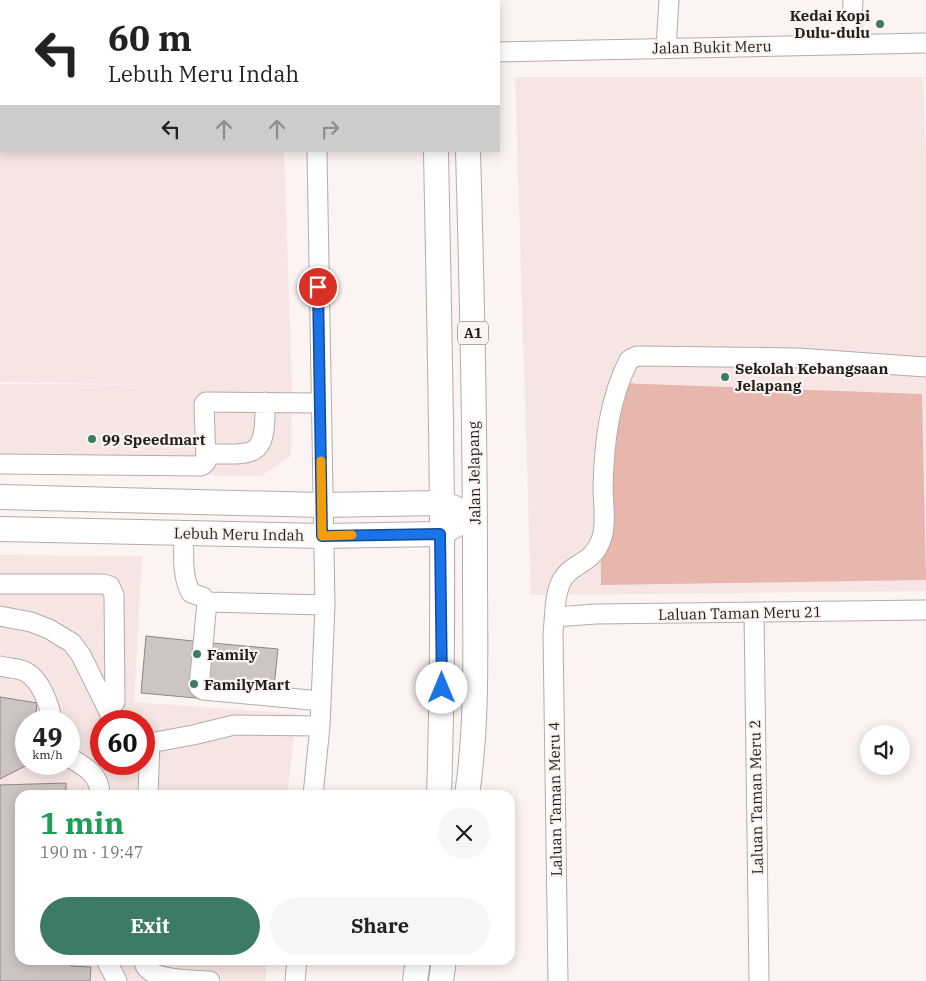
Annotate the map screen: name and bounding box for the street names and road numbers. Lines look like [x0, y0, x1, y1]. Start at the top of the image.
street label: Jalan Bukit Meru [652, 36, 772, 58]
road number: A1 [458, 322, 488, 344]
street label: Jalan Jelapang [464, 421, 484, 525]
street label: Lebuh Meru Indah [174, 523, 304, 545]
street label: Laluan Taman Meru 21 [658, 602, 822, 624]
street label: Laluan Taman Meru 2 [745, 719, 767, 875]
street label: Laluan Taman Meru 4 [544, 721, 566, 877]

